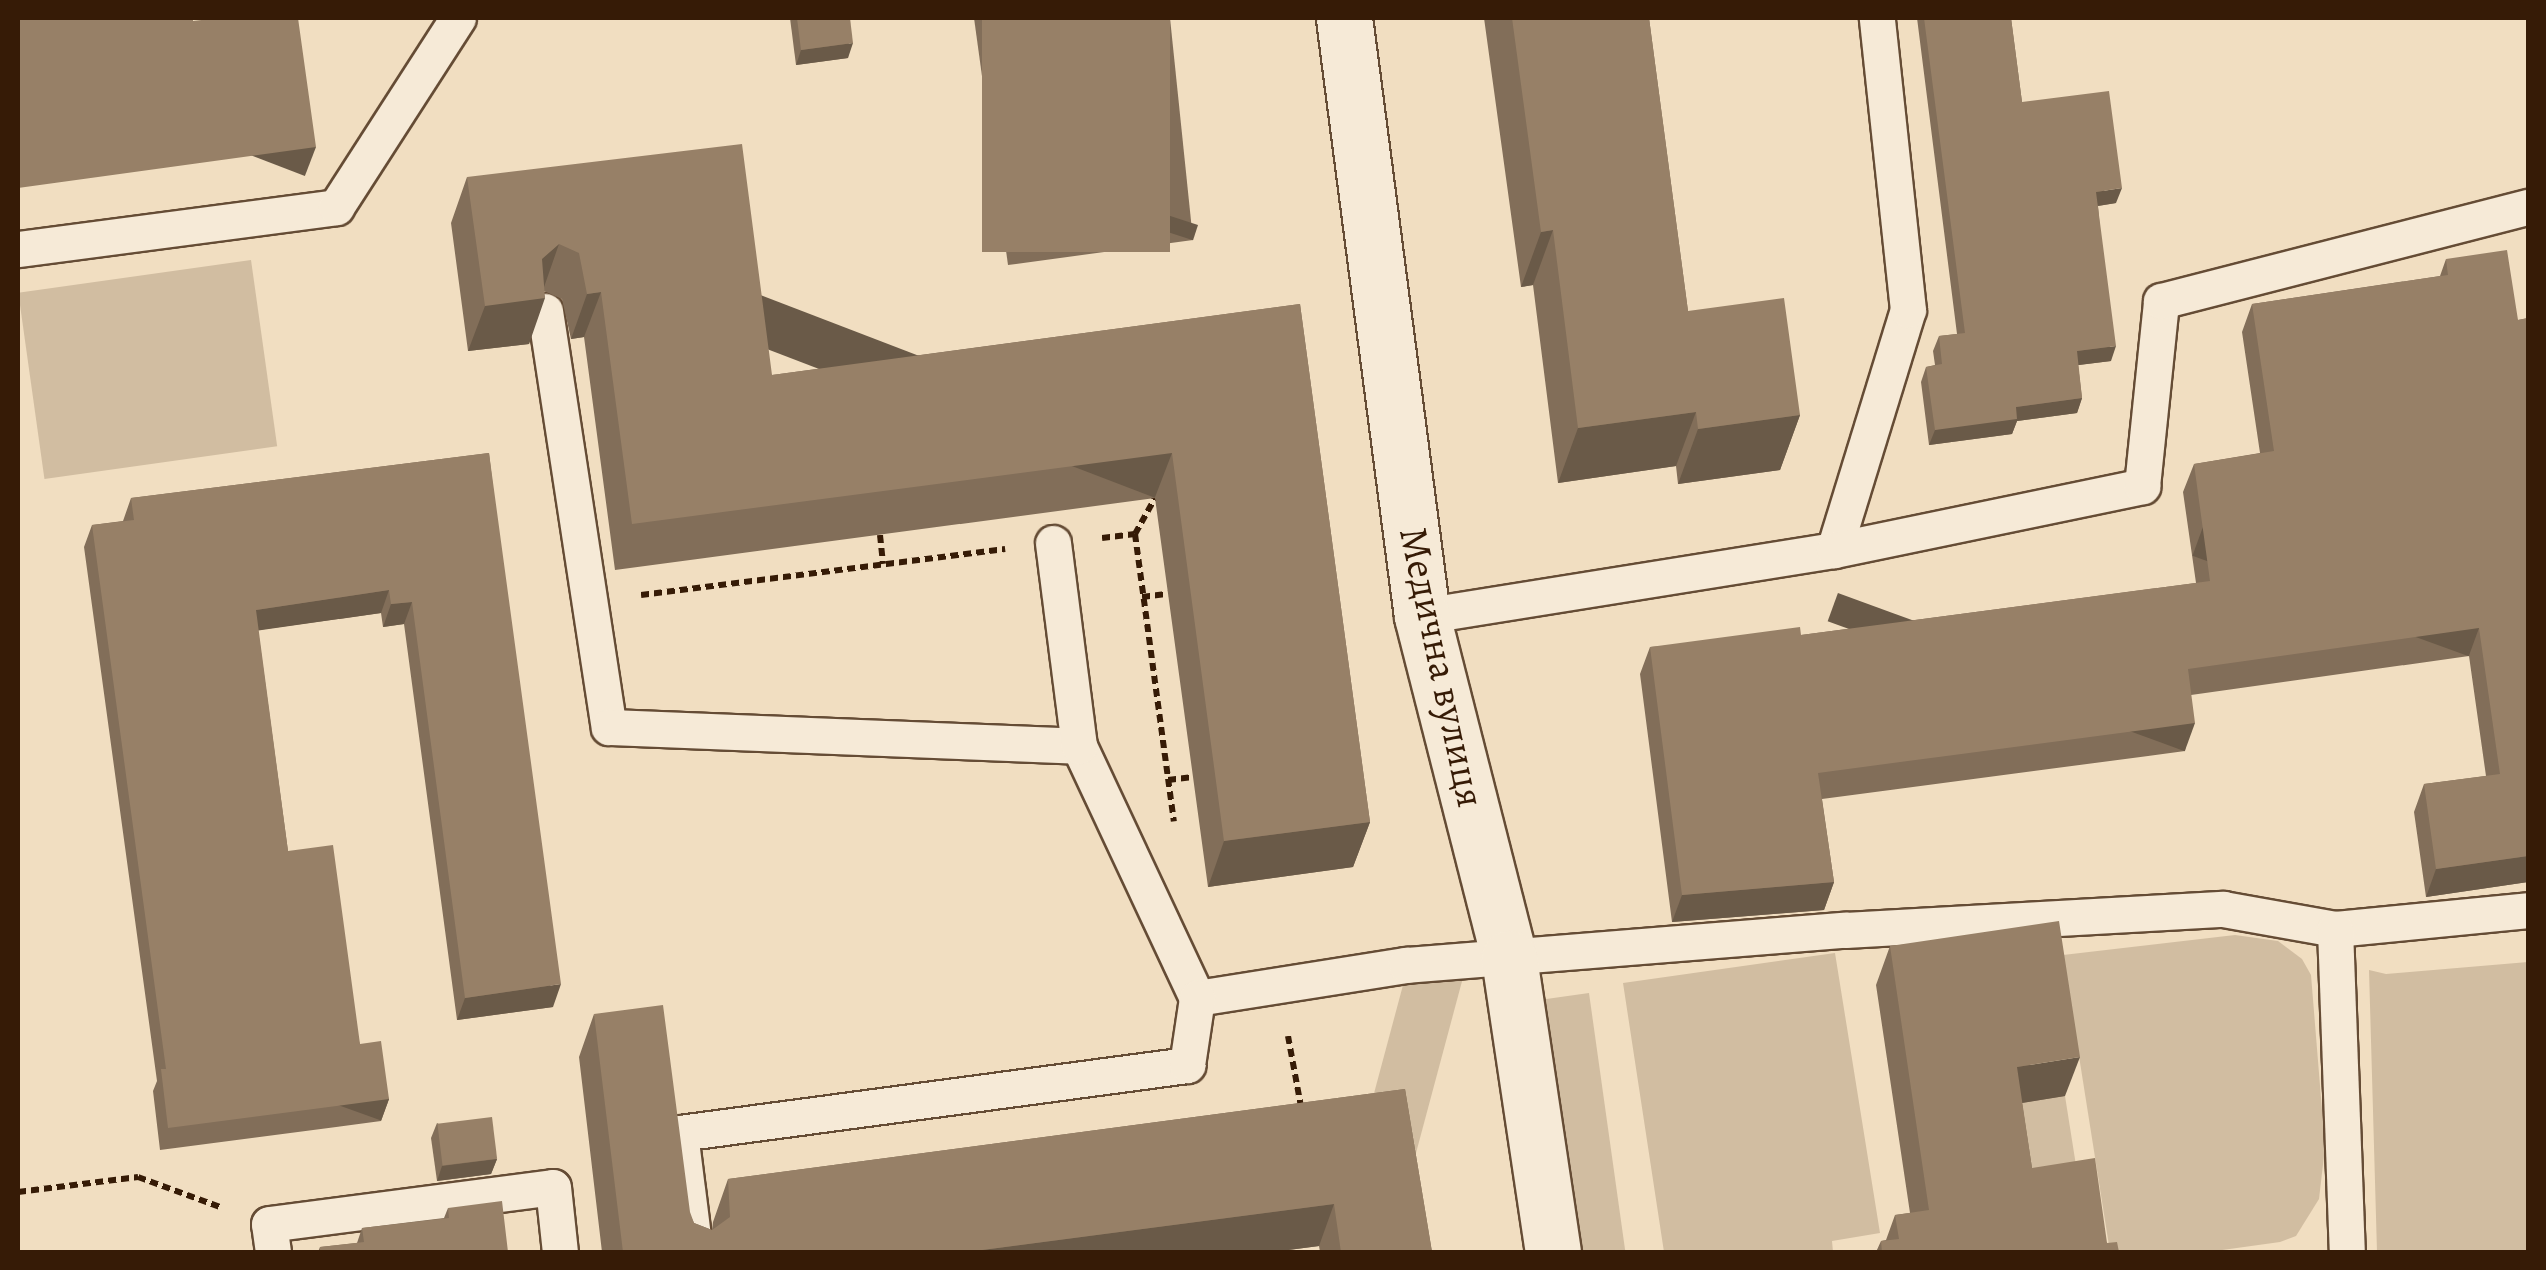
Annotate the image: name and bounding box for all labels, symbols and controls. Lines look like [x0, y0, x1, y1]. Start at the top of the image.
street label: Медична вулиця [1389, 523, 1495, 811]

